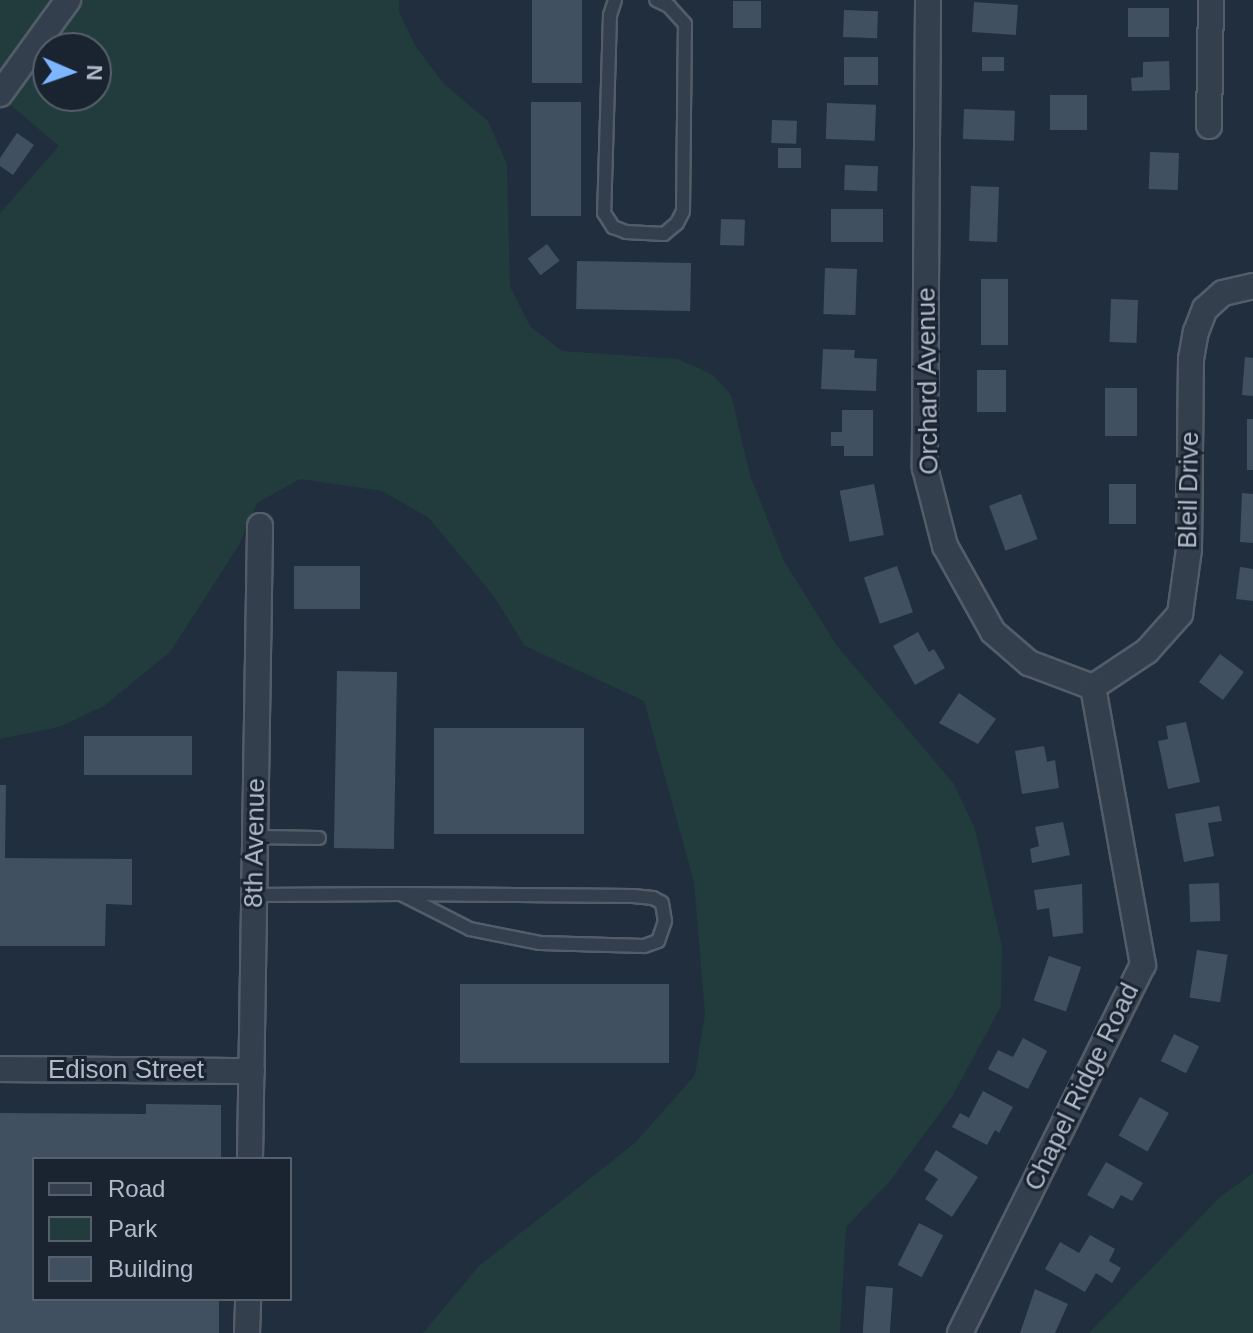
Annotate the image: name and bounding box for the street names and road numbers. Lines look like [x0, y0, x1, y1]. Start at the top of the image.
street label: Orchard Avenue [911, 286, 945, 476]
street label: Bleil Drive [1172, 431, 1206, 549]
street label: 8th Avenue [238, 777, 272, 909]
street label: Chapel Ridge Road [1018, 978, 1146, 1196]
street label: Edison Street [48, 1054, 204, 1086]

